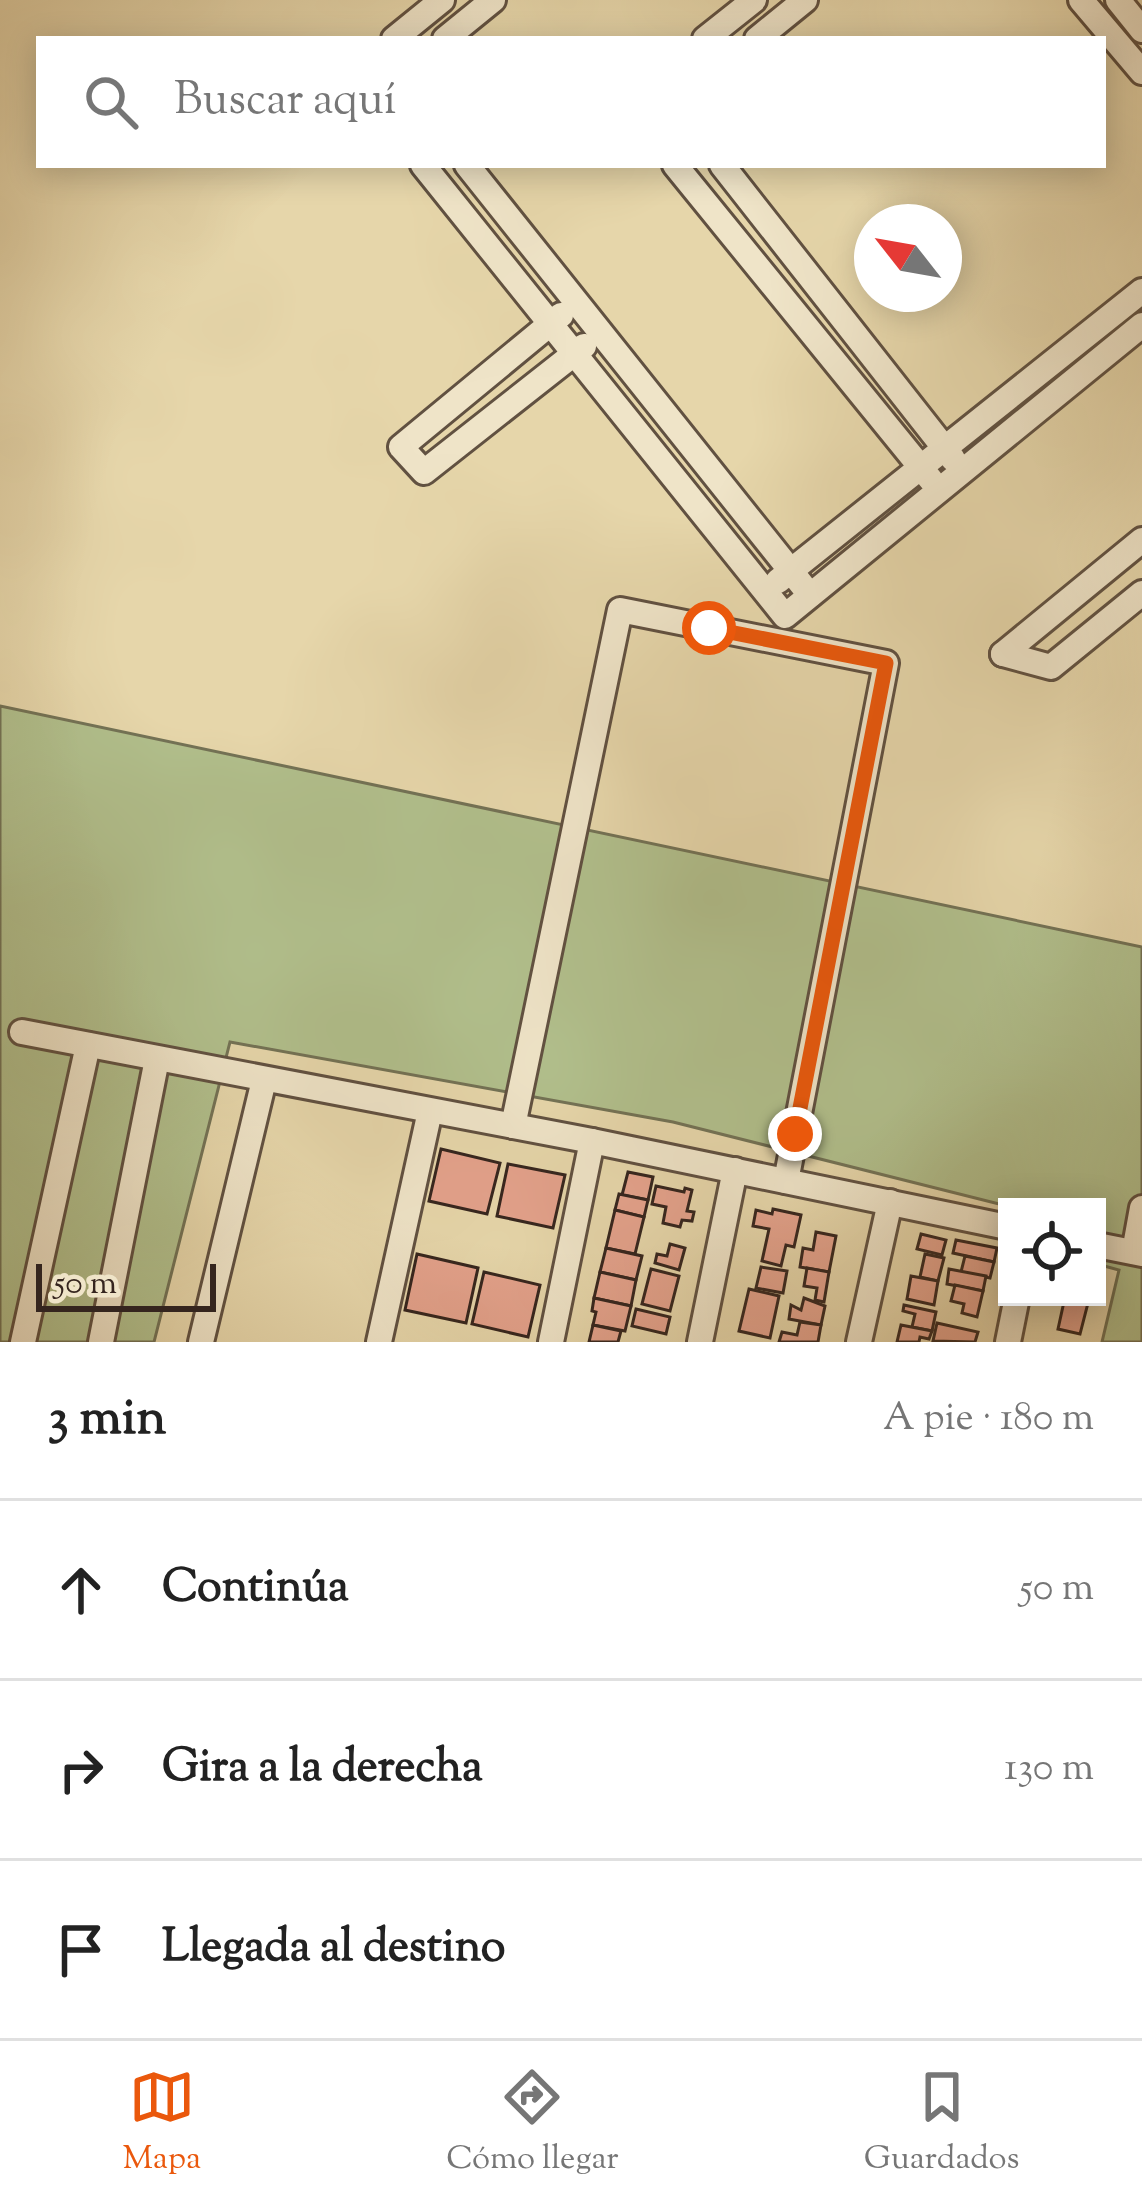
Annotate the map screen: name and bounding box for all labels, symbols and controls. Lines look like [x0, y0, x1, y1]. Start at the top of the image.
search box [36, 36, 1106, 168]
icon: search [78, 69, 144, 135]
text: Buscar aquí [174, 70, 396, 135]
north arrow [854, 204, 962, 312]
route start [682, 601, 736, 655]
route end [768, 1107, 822, 1161]
map controls [998, 1198, 1106, 1306]
button: locate [998, 1198, 1106, 1306]
scale bar [36, 1258, 216, 1311]
text: 50 m [54, 1261, 117, 1309]
text: 3 min [48, 1384, 166, 1457]
text: A pie · 180 m [883, 1392, 1094, 1448]
icon: ahead [48, 1557, 114, 1623]
text: Continúa [162, 1557, 349, 1622]
text: 50 m [1019, 1562, 1094, 1618]
icon: right [48, 1737, 114, 1803]
text: Gira a la derecha [162, 1737, 483, 1802]
text: 130 m [1004, 1742, 1094, 1798]
icon: arrive [48, 1917, 114, 1983]
text: Llegada al destino [162, 1917, 506, 1982]
tab: Mapa [122, 2064, 201, 2184]
tab: Cómo llegar [446, 2064, 619, 2184]
tab: Guardados [864, 2064, 1020, 2184]

